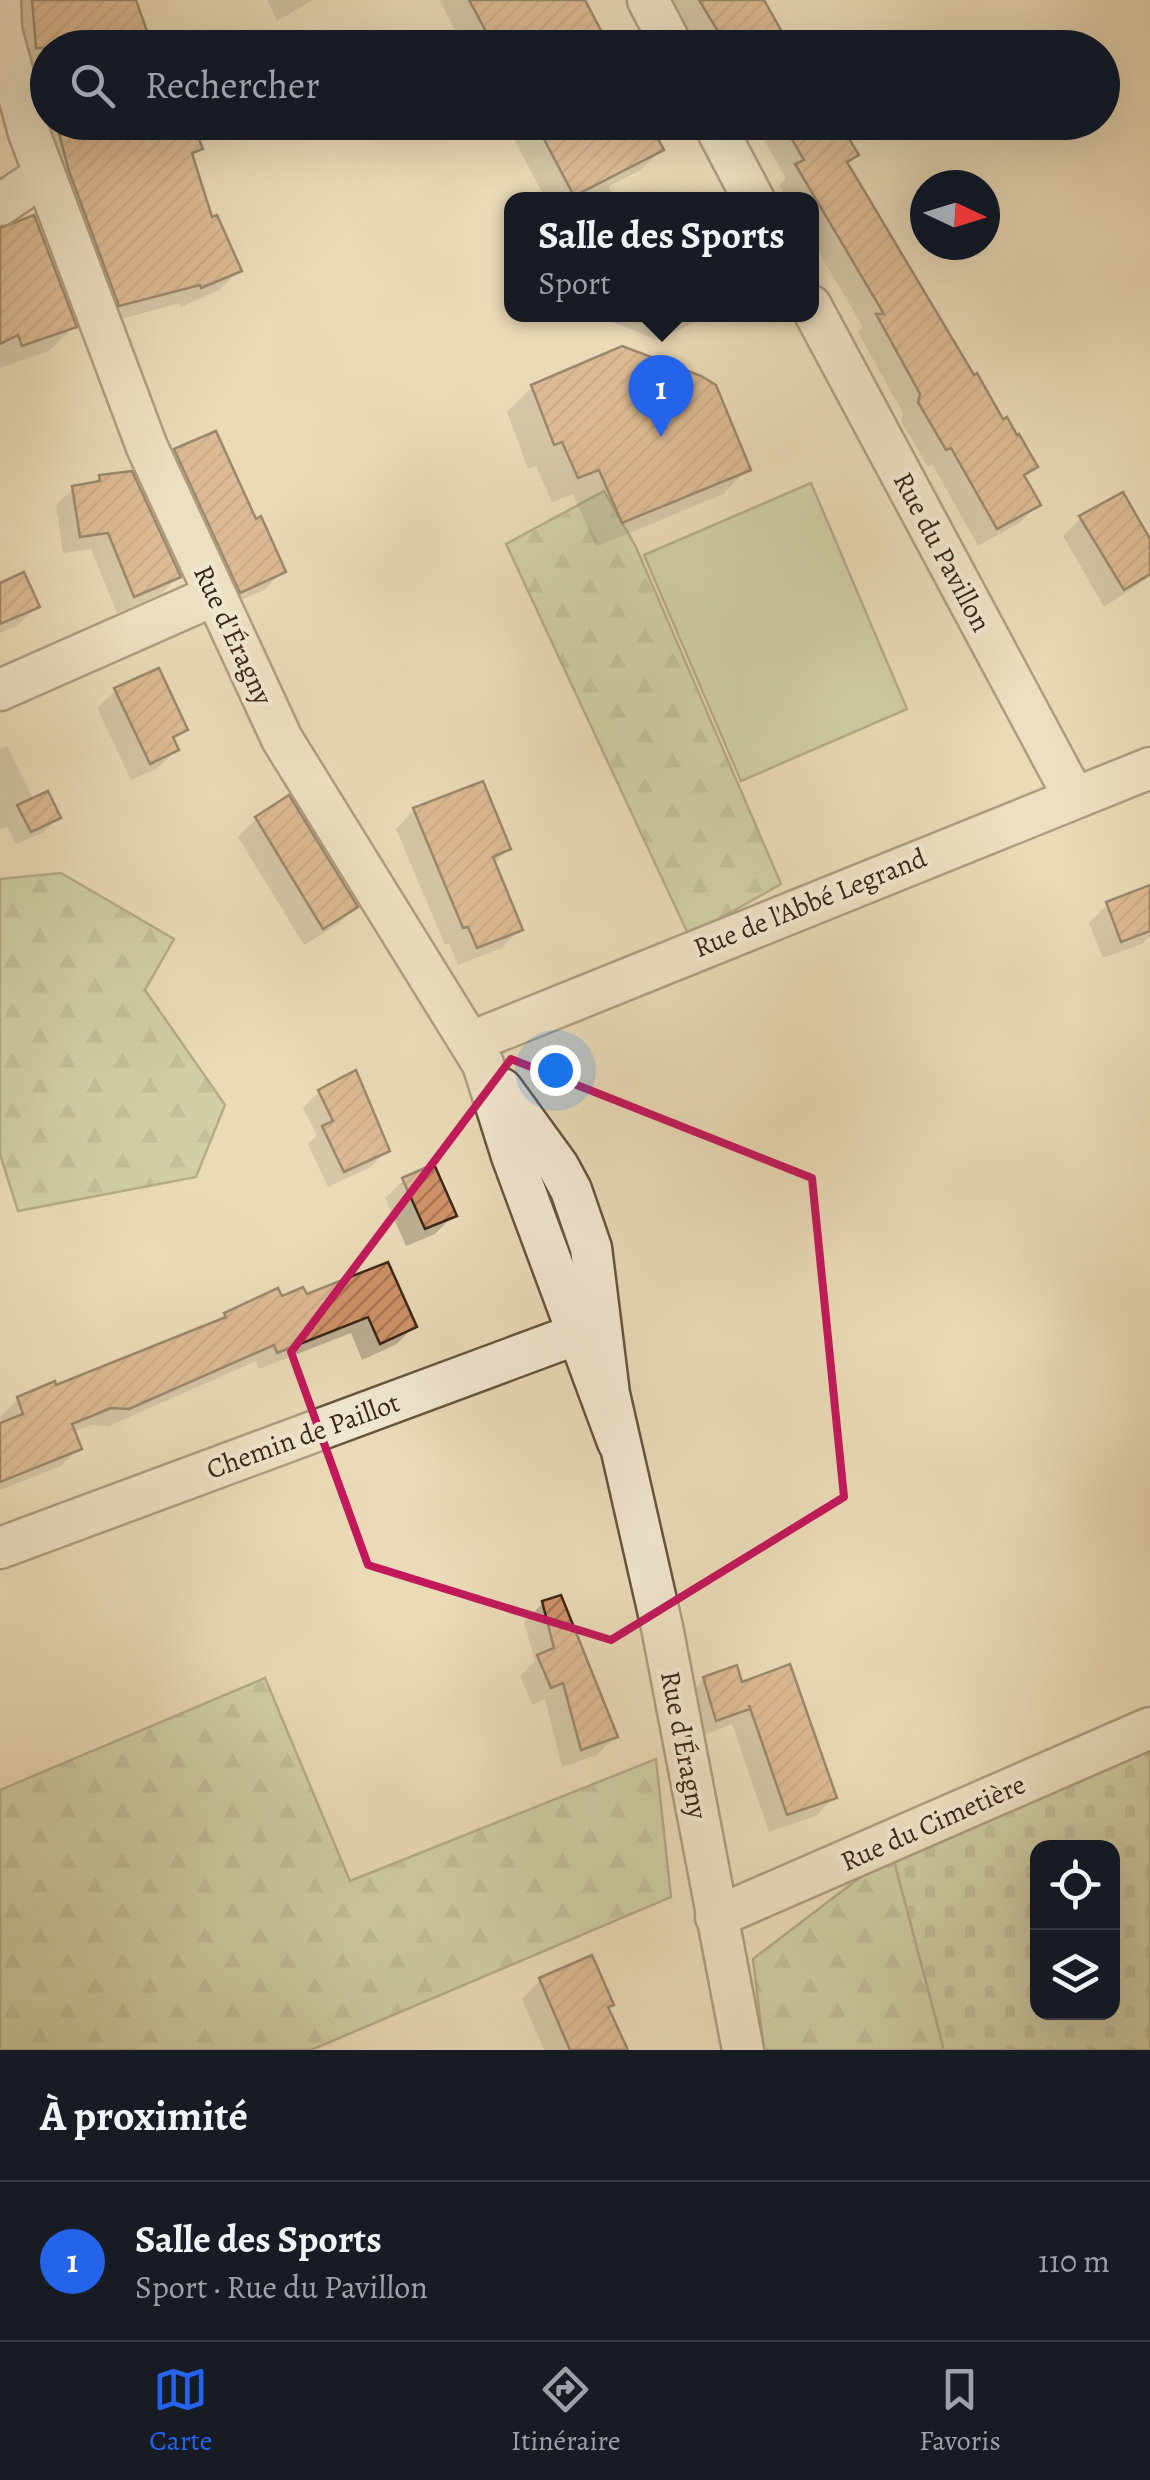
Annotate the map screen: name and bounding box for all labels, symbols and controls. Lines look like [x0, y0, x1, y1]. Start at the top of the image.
search box [30, 30, 1120, 140]
icon: search [65, 58, 120, 113]
text: Rechercher [145, 59, 320, 111]
north arrow [910, 170, 1000, 260]
popup [504, 192, 819, 322]
text: Salle des Sports [538, 209, 785, 261]
text: Sport [538, 261, 611, 305]
pin: 1 [628, 354, 694, 437]
street label: Rue du Pavillon [884, 465, 1000, 639]
street label: Rue d'Éragny [184, 559, 282, 711]
street label: Rue de l'Abbé Legrand [688, 839, 933, 967]
your location [530, 1045, 581, 1096]
street label: Chemin de Paillot [201, 1383, 405, 1489]
street label: Rue d'Éragny [651, 1668, 717, 1823]
street label: Rue du Cimetière [835, 1765, 1031, 1881]
map controls [1030, 1840, 1120, 2020]
button: locate [1030, 1840, 1120, 1930]
button: layers [1030, 1930, 1120, 2020]
text: À proximité [40, 2087, 248, 2144]
text: Salle des Sports [135, 2213, 382, 2265]
text: 1 [67, 2239, 78, 2283]
text: 110 m [1038, 2239, 1110, 2283]
text: Sport · Rue du Pavillon [135, 2265, 428, 2309]
tab: Carte [149, 2362, 212, 2460]
tab: Itinéraire [511, 2362, 621, 2460]
tab: Favoris [919, 2362, 1001, 2460]

